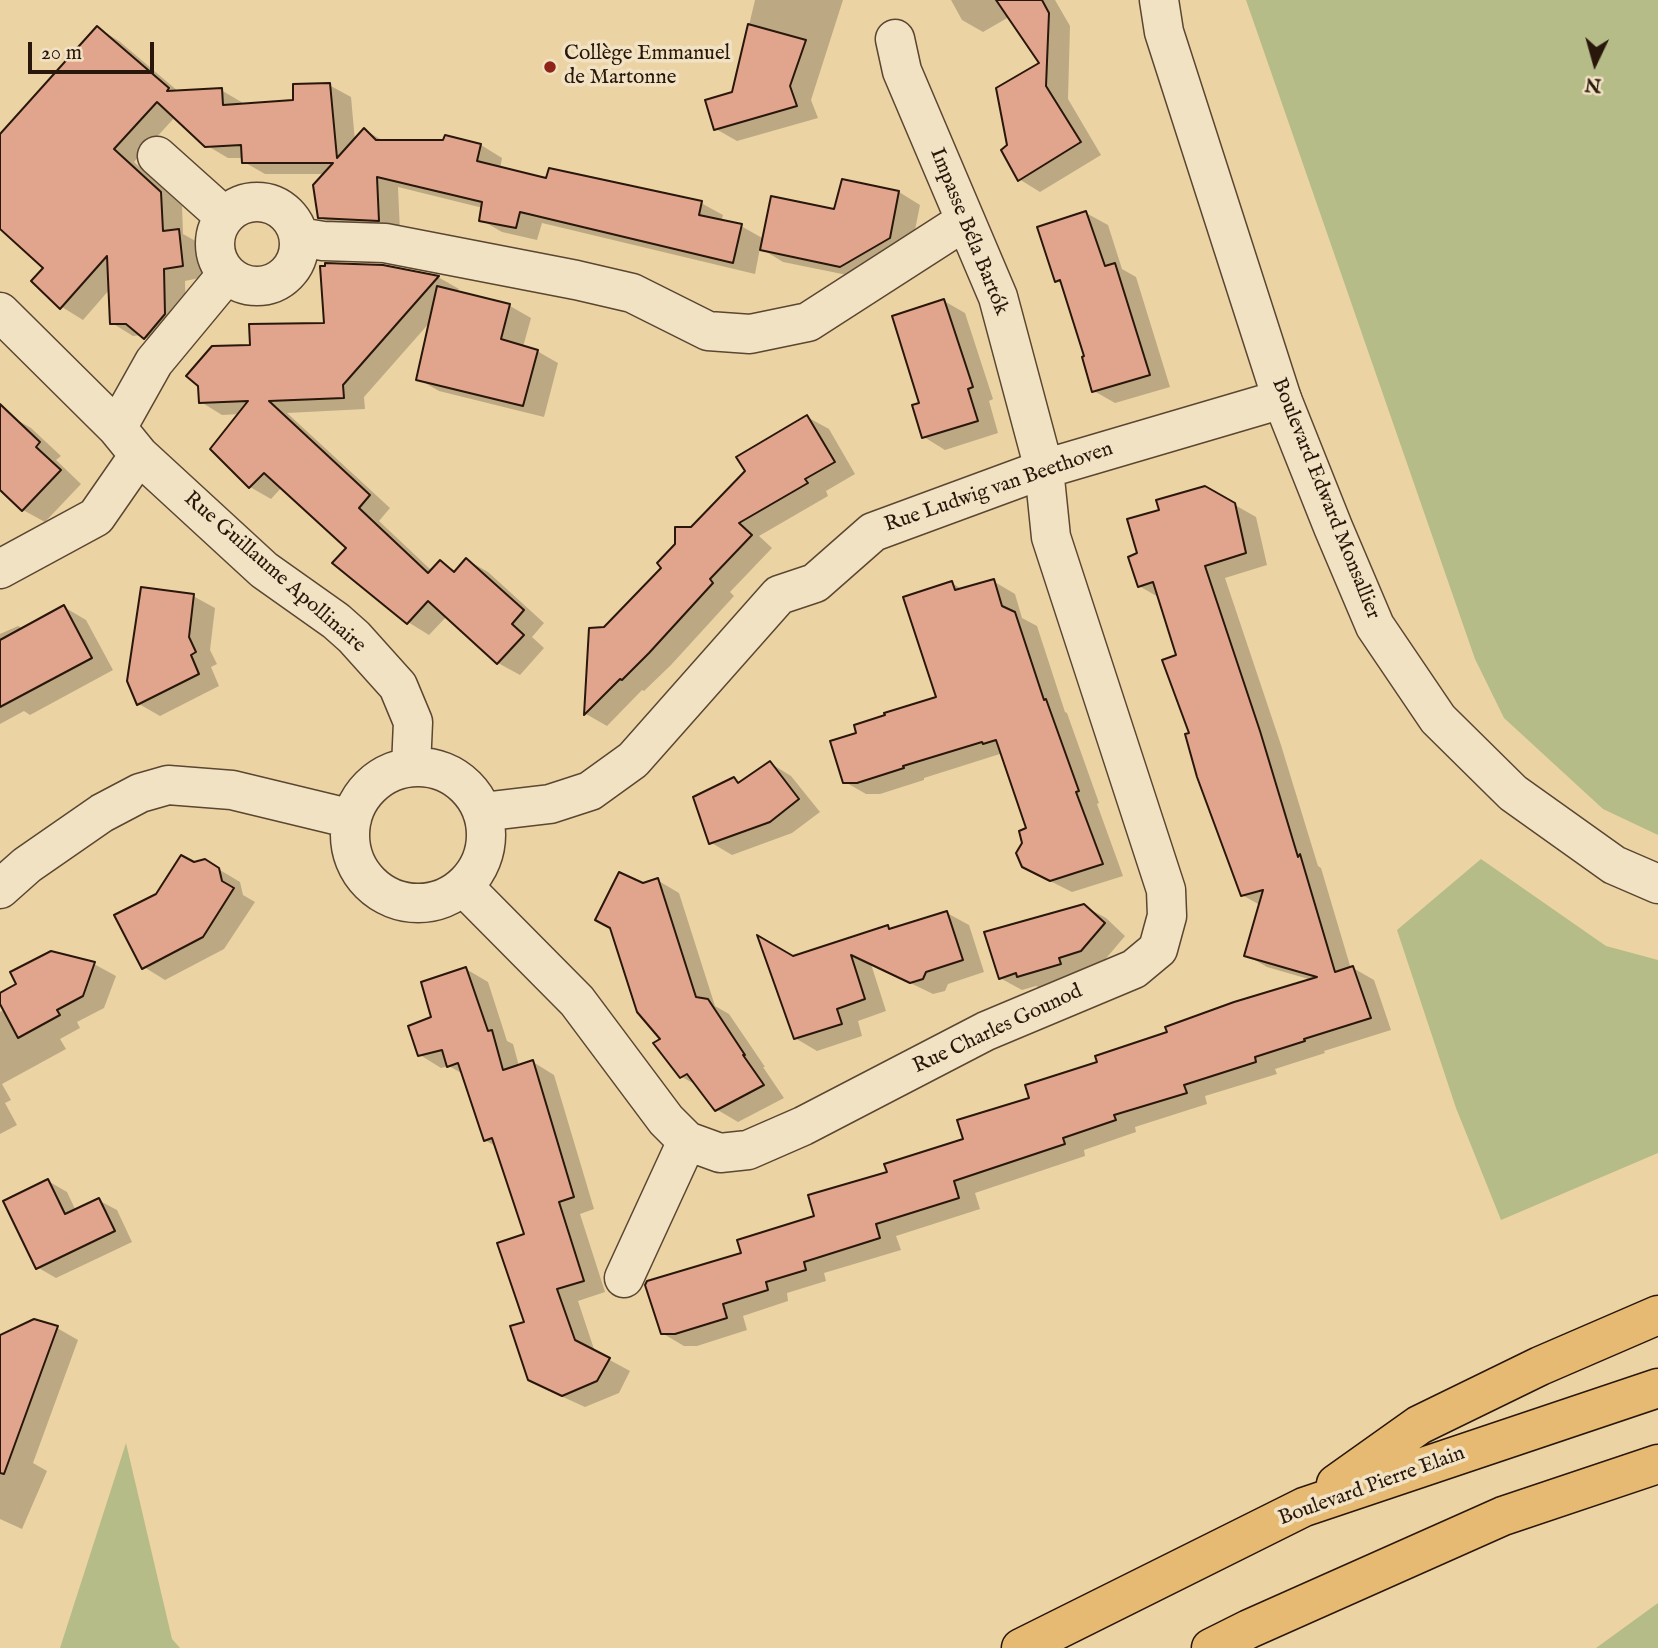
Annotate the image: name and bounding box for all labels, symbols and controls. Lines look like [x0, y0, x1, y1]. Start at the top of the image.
scale bar [32, 28, 158, 72]
north arrow [1560, 28, 1630, 98]
text: 20 m [41, 40, 82, 67]
place label: Collège Emmanuel de Martonne [564, 42, 730, 92]
marker: Collège Emmanuel de Martonne [542, 59, 558, 75]
text: N [1584, 71, 1602, 97]
street label: Impasse Béla Bartók [923, 145, 1013, 319]
street label: Boulevard Edward Monsallier [1265, 375, 1385, 623]
street label: Rue Ludwig van Beethoven [881, 437, 1117, 539]
street label: Rue Guillaume Apollinaire [178, 487, 370, 659]
street label: Rue Charles Gounod [909, 980, 1087, 1080]
street label: Boulevard Pierre Elain [1275, 1442, 1469, 1532]

